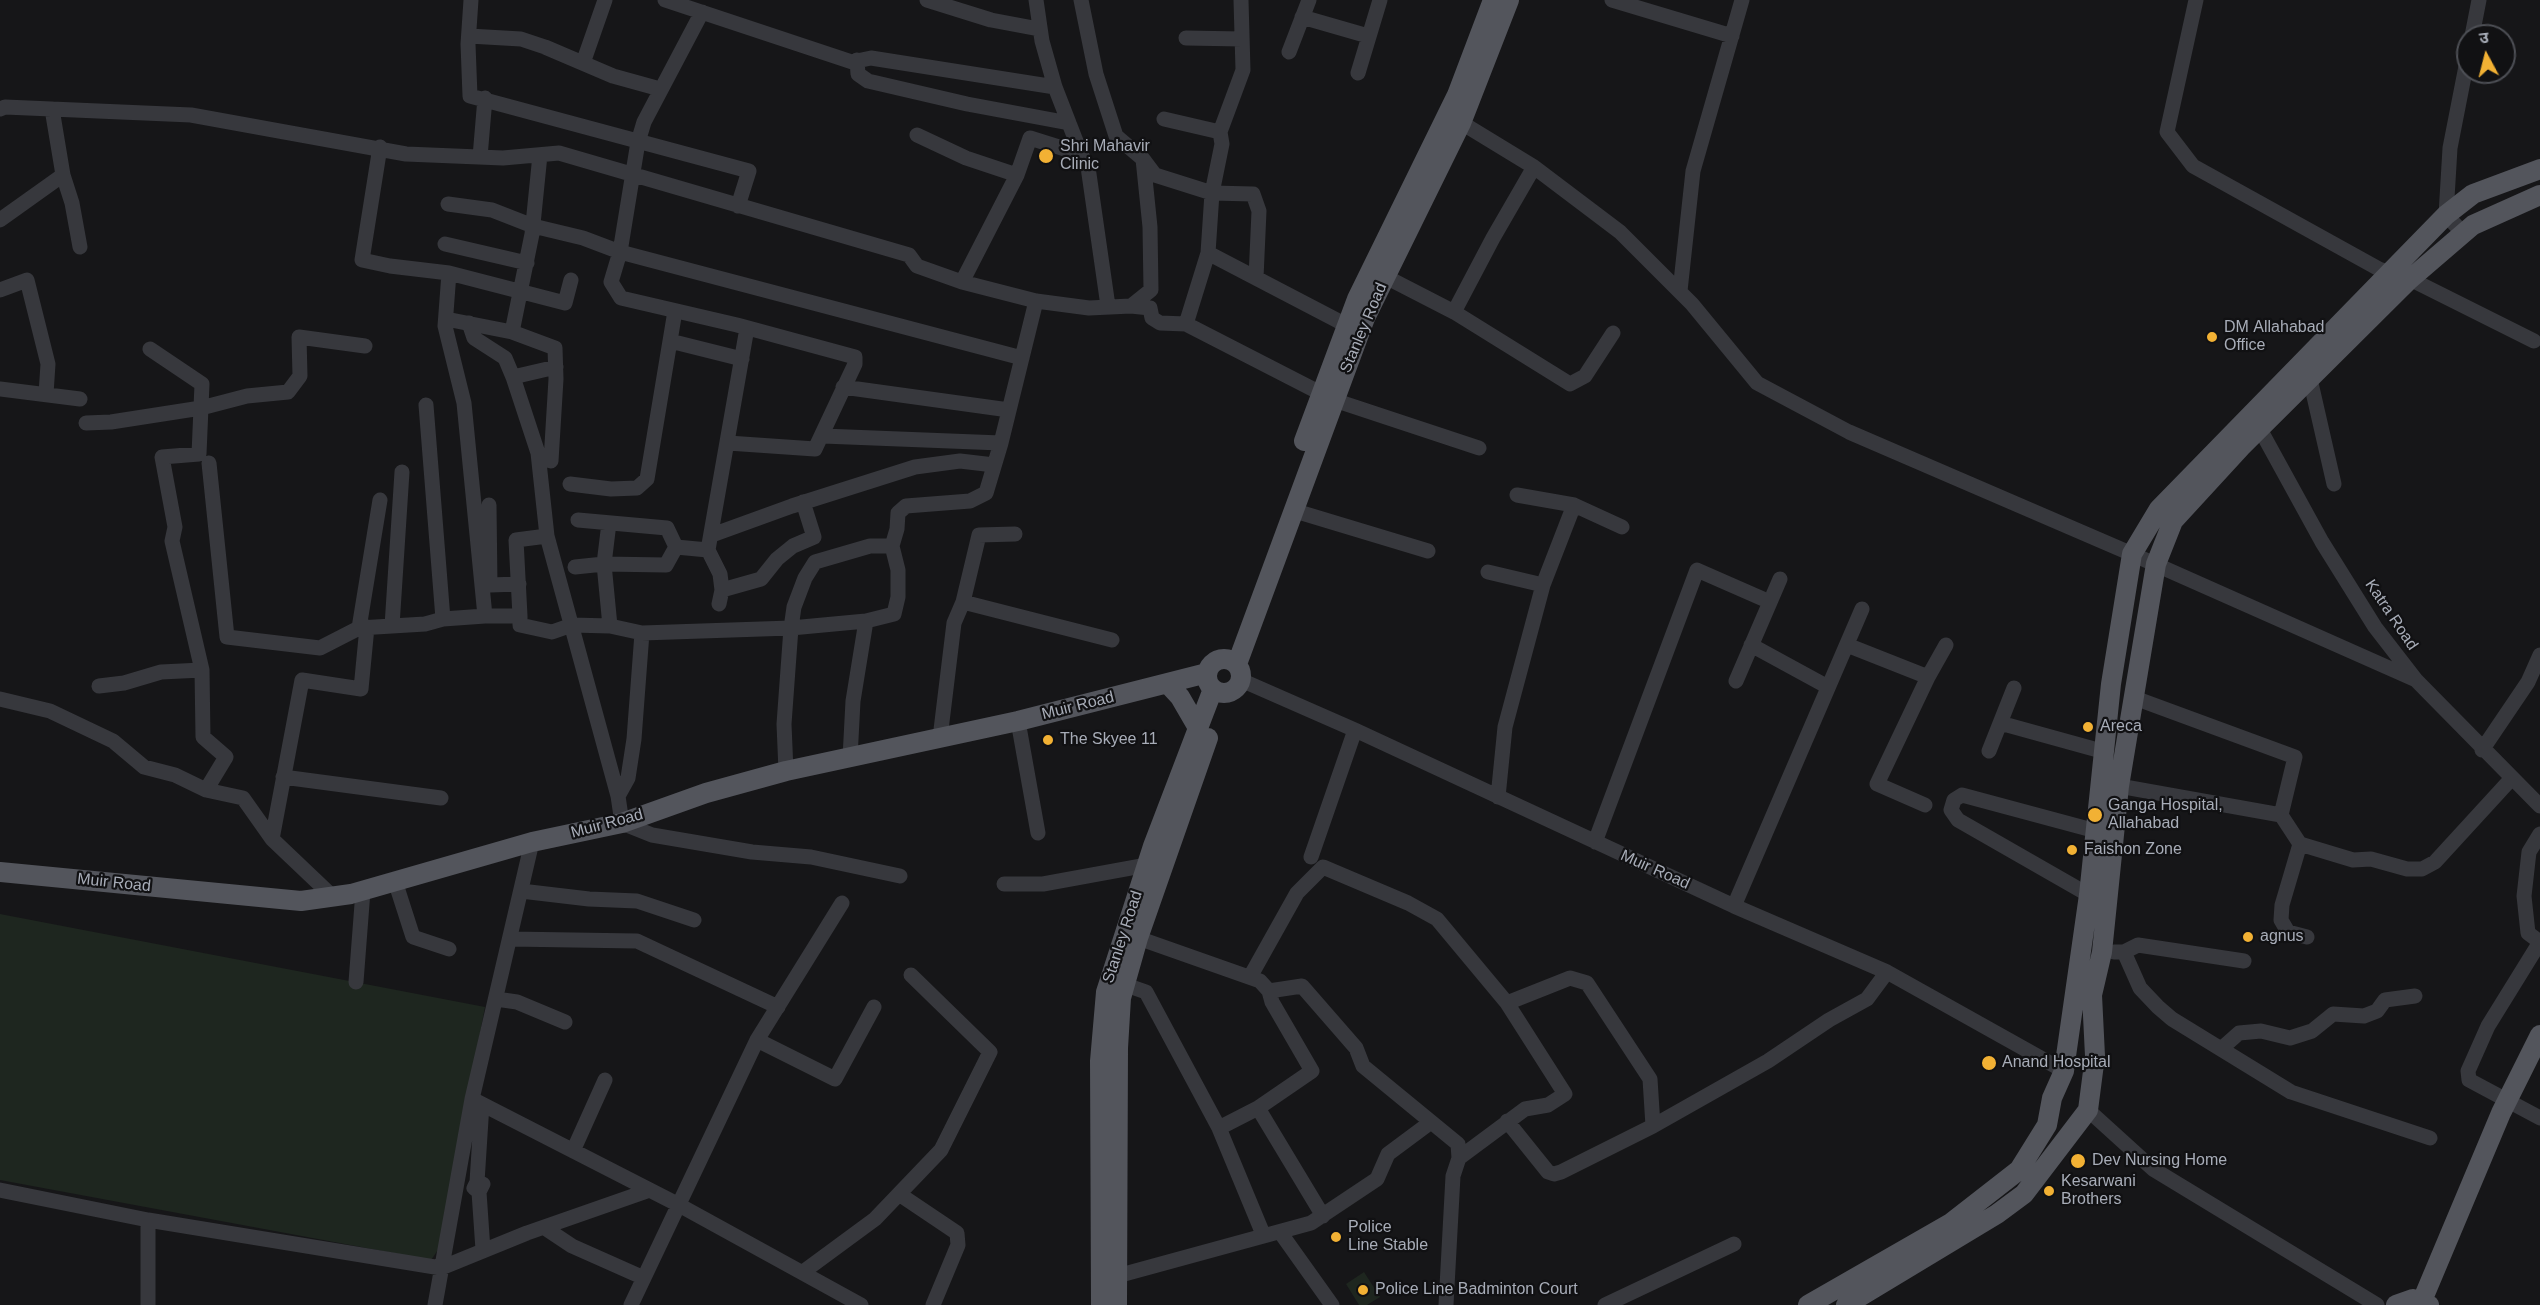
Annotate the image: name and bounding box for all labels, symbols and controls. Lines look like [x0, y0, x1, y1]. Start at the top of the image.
north arrow [2456, 24, 2516, 84]
text: उ [2478, 29, 2490, 47]
place label: Shri Mahavir Clinic [1060, 137, 1150, 175]
marker: Shri Mahavir Clinic [1037, 147, 1055, 165]
street label: Stanley Road [1336, 280, 1392, 376]
place label: DM Allahabad Office [2224, 318, 2324, 356]
marker: DM Allahabad Office [2205, 330, 2219, 344]
street label: Katra Road [2360, 576, 2422, 654]
street label: Muir Road [1040, 688, 1116, 724]
place label: Areca [2100, 717, 2142, 737]
marker: Areca [2081, 720, 2095, 734]
place label: The Skyee 11 [1060, 730, 1158, 750]
marker: The Skyee 11 [1041, 733, 1055, 747]
place label: Ganga Hospital, Allahabad [2108, 796, 2223, 834]
street label: Muir Road [569, 805, 645, 843]
marker: Ganga Hospital, Allahabad [2086, 806, 2104, 824]
place label: Faishon Zone [2084, 840, 2182, 860]
marker: Faishon Zone [2065, 843, 2079, 857]
street label: Muir Road [1617, 846, 1693, 894]
street label: Muir Road [76, 870, 152, 896]
street label: Stanley Road [1099, 888, 1147, 986]
place label: agnus [2260, 927, 2304, 947]
marker: agnus [2241, 930, 2255, 944]
place label: Anand Hospital [2002, 1053, 2111, 1073]
marker: Anand Hospital [1980, 1054, 1998, 1072]
place label: Dev Nursing Home [2092, 1151, 2227, 1171]
marker: Dev Nursing Home [2069, 1152, 2087, 1170]
place label: Kesarwani Brothers [2061, 1172, 2136, 1210]
marker: Kesarwani Brothers [2042, 1184, 2056, 1198]
place label: Police Line Stable [1348, 1218, 1428, 1256]
marker: Police Line Stable [1329, 1230, 1343, 1244]
place label: Police Line Badminton Court [1375, 1280, 1578, 1300]
marker: Police Line Badminton Court [1356, 1283, 1370, 1297]

